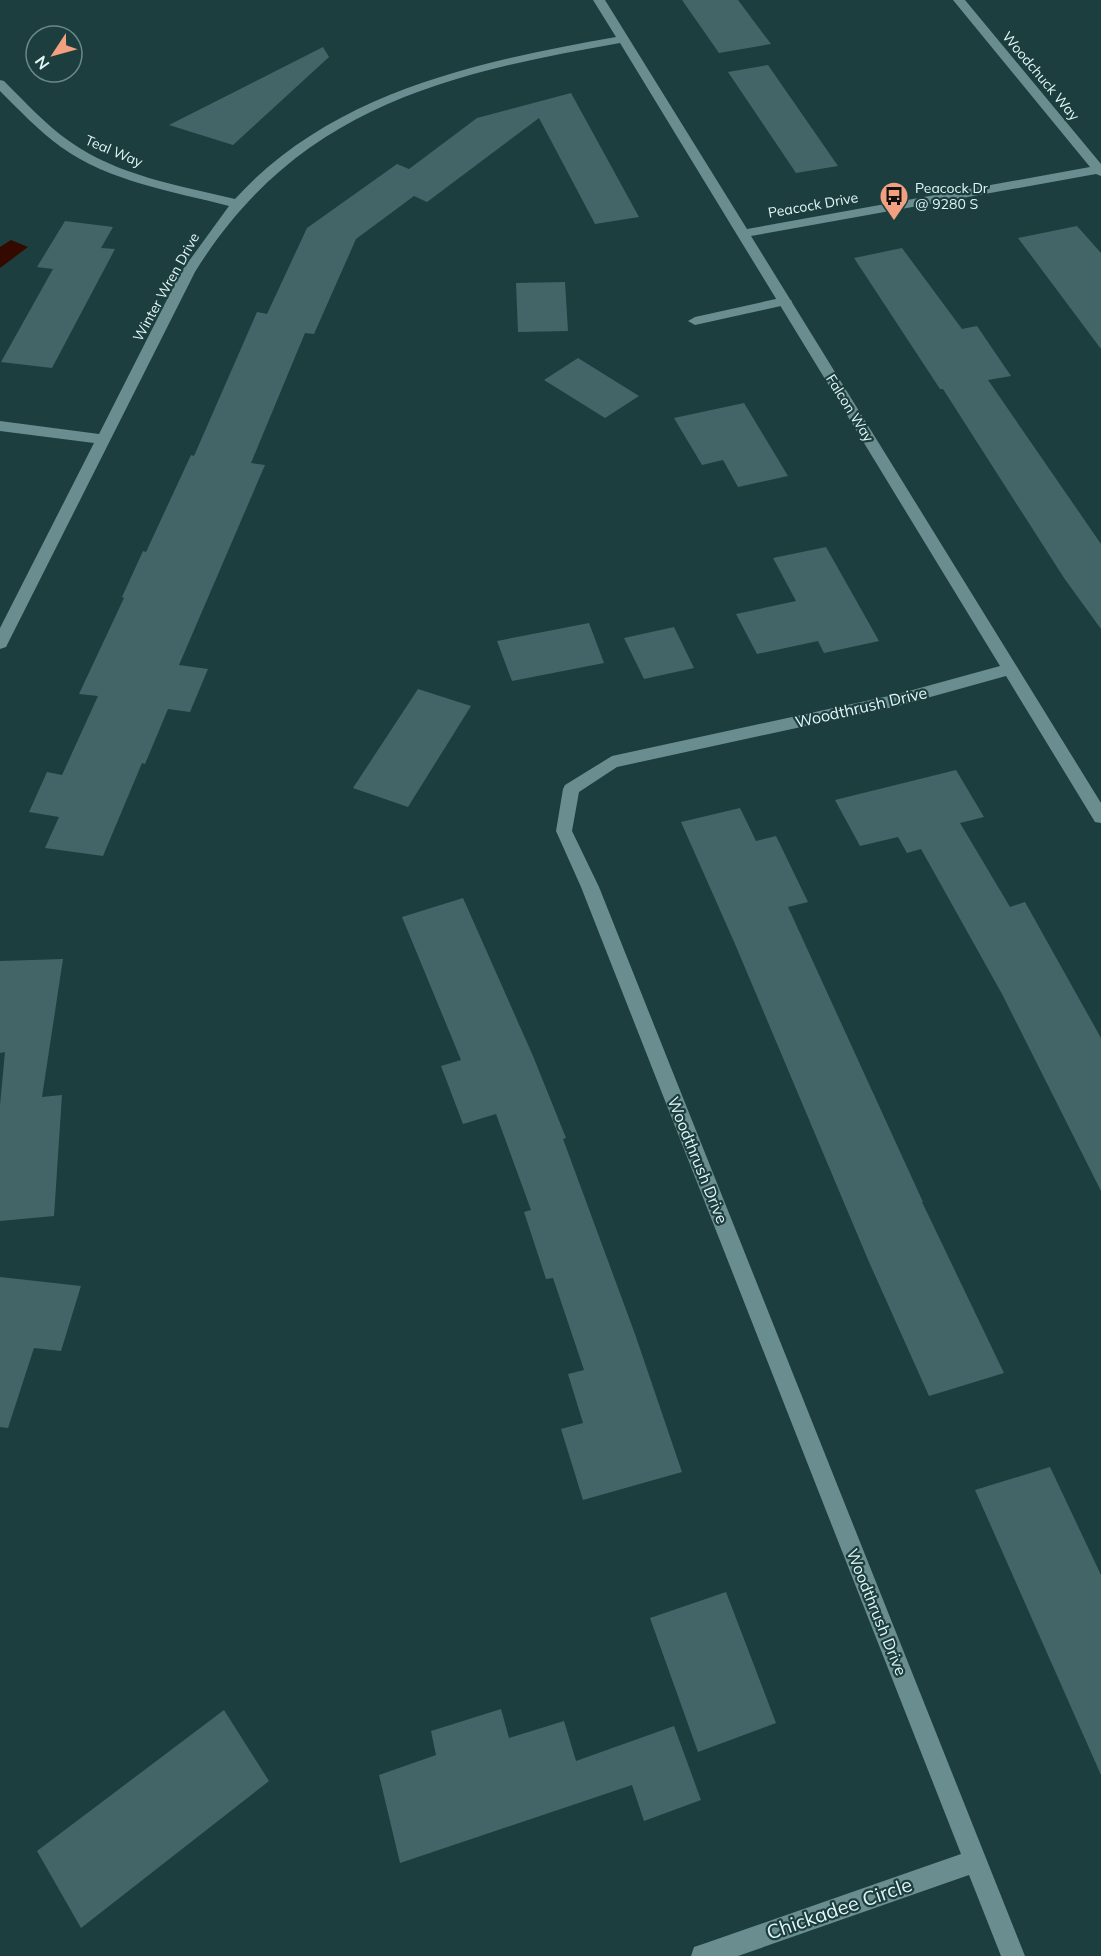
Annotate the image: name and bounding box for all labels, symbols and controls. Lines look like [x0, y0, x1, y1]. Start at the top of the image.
north arrow [24, 24, 84, 84]
street label: Woodchuck Way [999, 28, 1084, 125]
text: N [30, 52, 54, 74]
street label: Teal Way [82, 131, 146, 171]
place label: Peacock Dr @ 9280 S [915, 179, 989, 213]
bus stop icon: Peacock Dr @ 9280 S [878, 180, 910, 222]
street label: Peacock Drive [767, 188, 859, 222]
street label: Winter Wren Drive [129, 230, 203, 344]
street label: Falcon Way [822, 371, 878, 446]
street label: Woodthrush Drive [793, 682, 929, 732]
street label: Woodthrush Drive [663, 1094, 733, 1226]
street label: Woodthrush Drive [842, 1546, 912, 1678]
street label: Chickadee Circle [763, 1871, 915, 1945]

